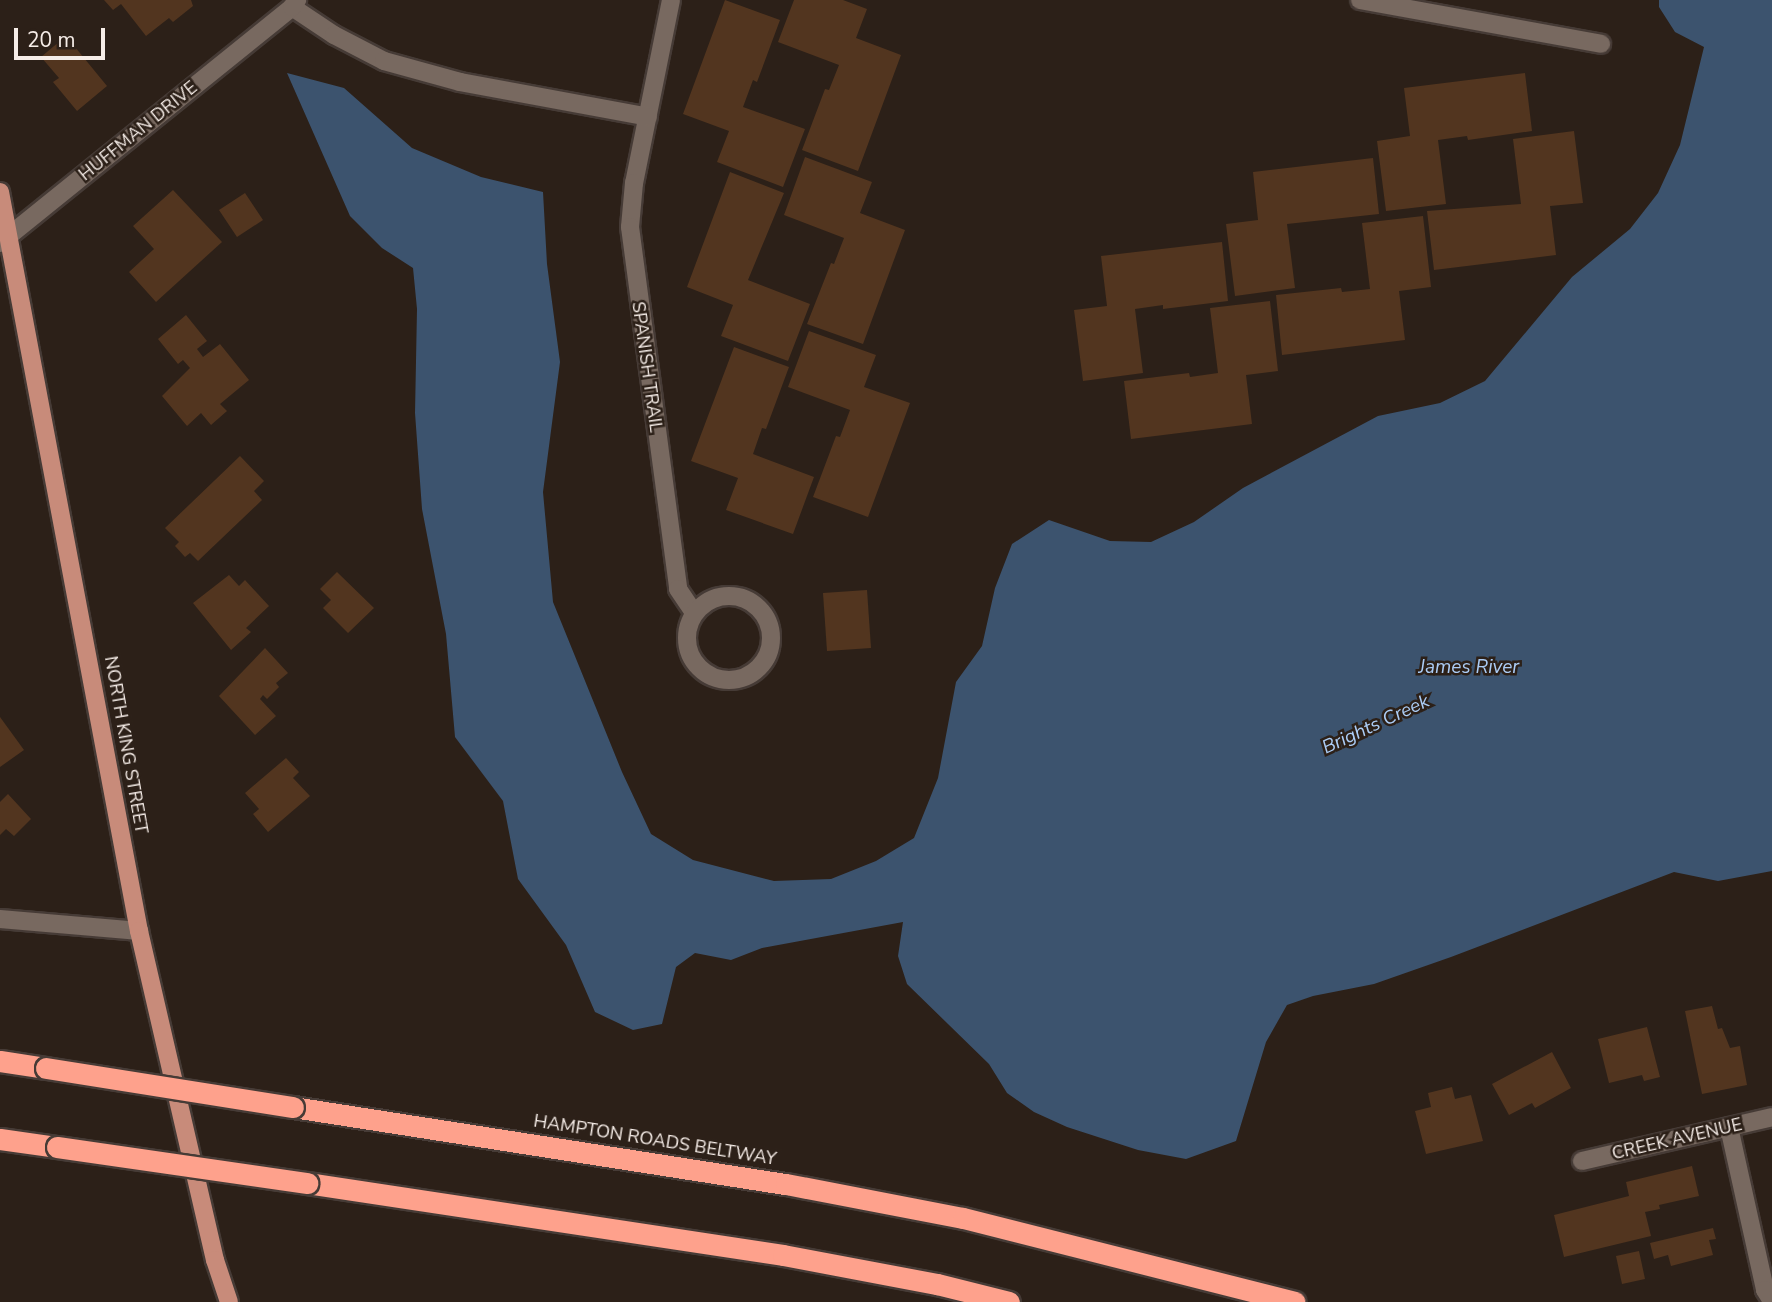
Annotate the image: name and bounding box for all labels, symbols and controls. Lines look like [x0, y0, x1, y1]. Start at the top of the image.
scale bar [18, 14, 108, 58]
text: 20 m [27, 26, 76, 54]
street label: HUFFMAN DRIVE [75, 77, 201, 185]
street label: SPANISH TRAIL [627, 300, 667, 434]
street label: NORTH KING STREET [100, 654, 152, 836]
water label: James River [1419, 657, 1519, 679]
water label: Brights Creek [1319, 690, 1433, 760]
street label: HAMPTON ROADS BELTWAY [532, 1110, 778, 1170]
street label: CREEK AVENUE [1610, 1114, 1744, 1164]

